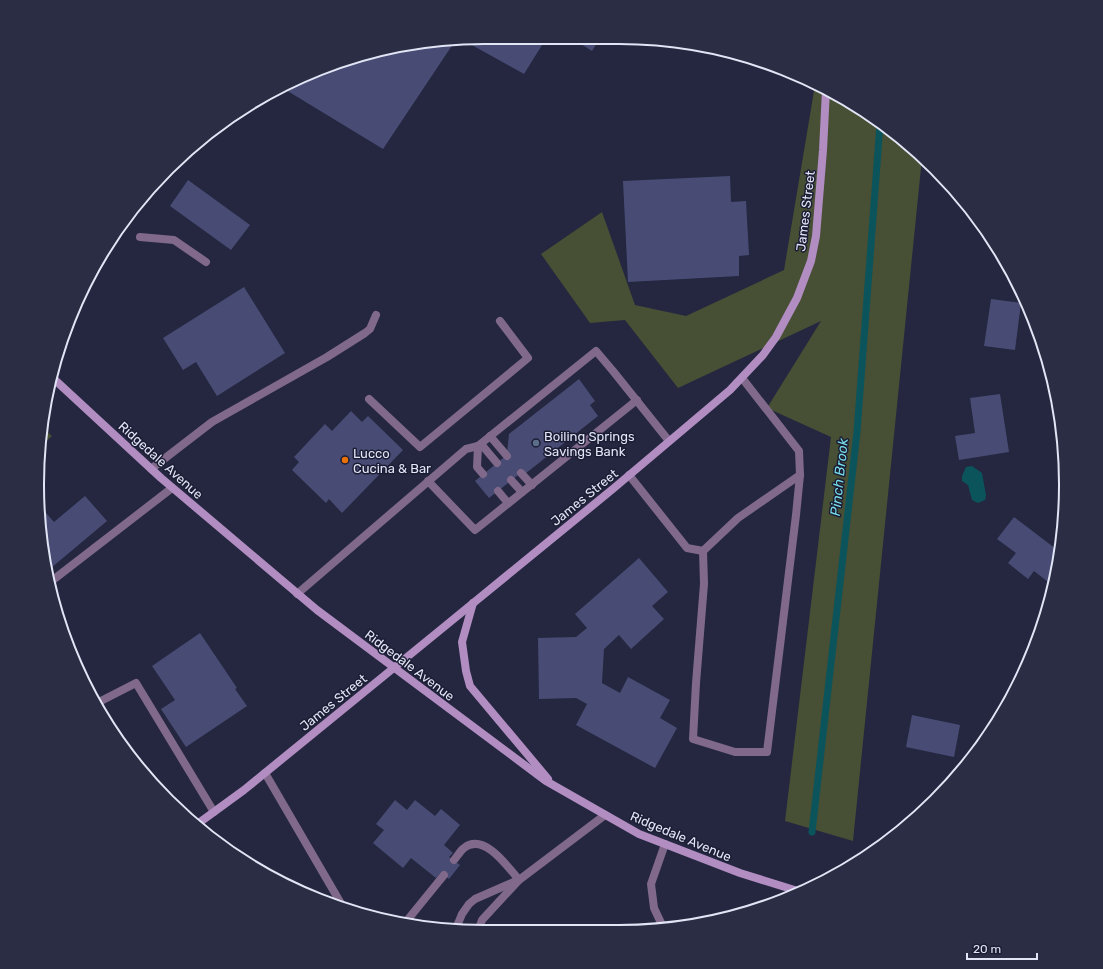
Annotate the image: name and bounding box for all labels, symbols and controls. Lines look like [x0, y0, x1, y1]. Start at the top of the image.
street label: James Street [793, 170, 818, 252]
street label: Ridgedale Avenue [115, 419, 206, 503]
place label: Boiling Springs Savings Bank [544, 429, 635, 460]
water label: Pinch Brook [827, 436, 852, 517]
marker: Boiling Springs Savings Bank [531, 438, 541, 448]
place label: Lucco Cucina & Bar [353, 446, 431, 476]
marker: Lucco Cucina & Bar [340, 455, 350, 465]
street label: James Street [548, 466, 621, 529]
street label: Ridgedale Avenue [361, 627, 457, 705]
street label: James Street [297, 671, 370, 734]
street label: Ridgedale Avenue [628, 808, 734, 865]
scale bar [967, 935, 1037, 961]
text: 20 m [973, 942, 1001, 956]

